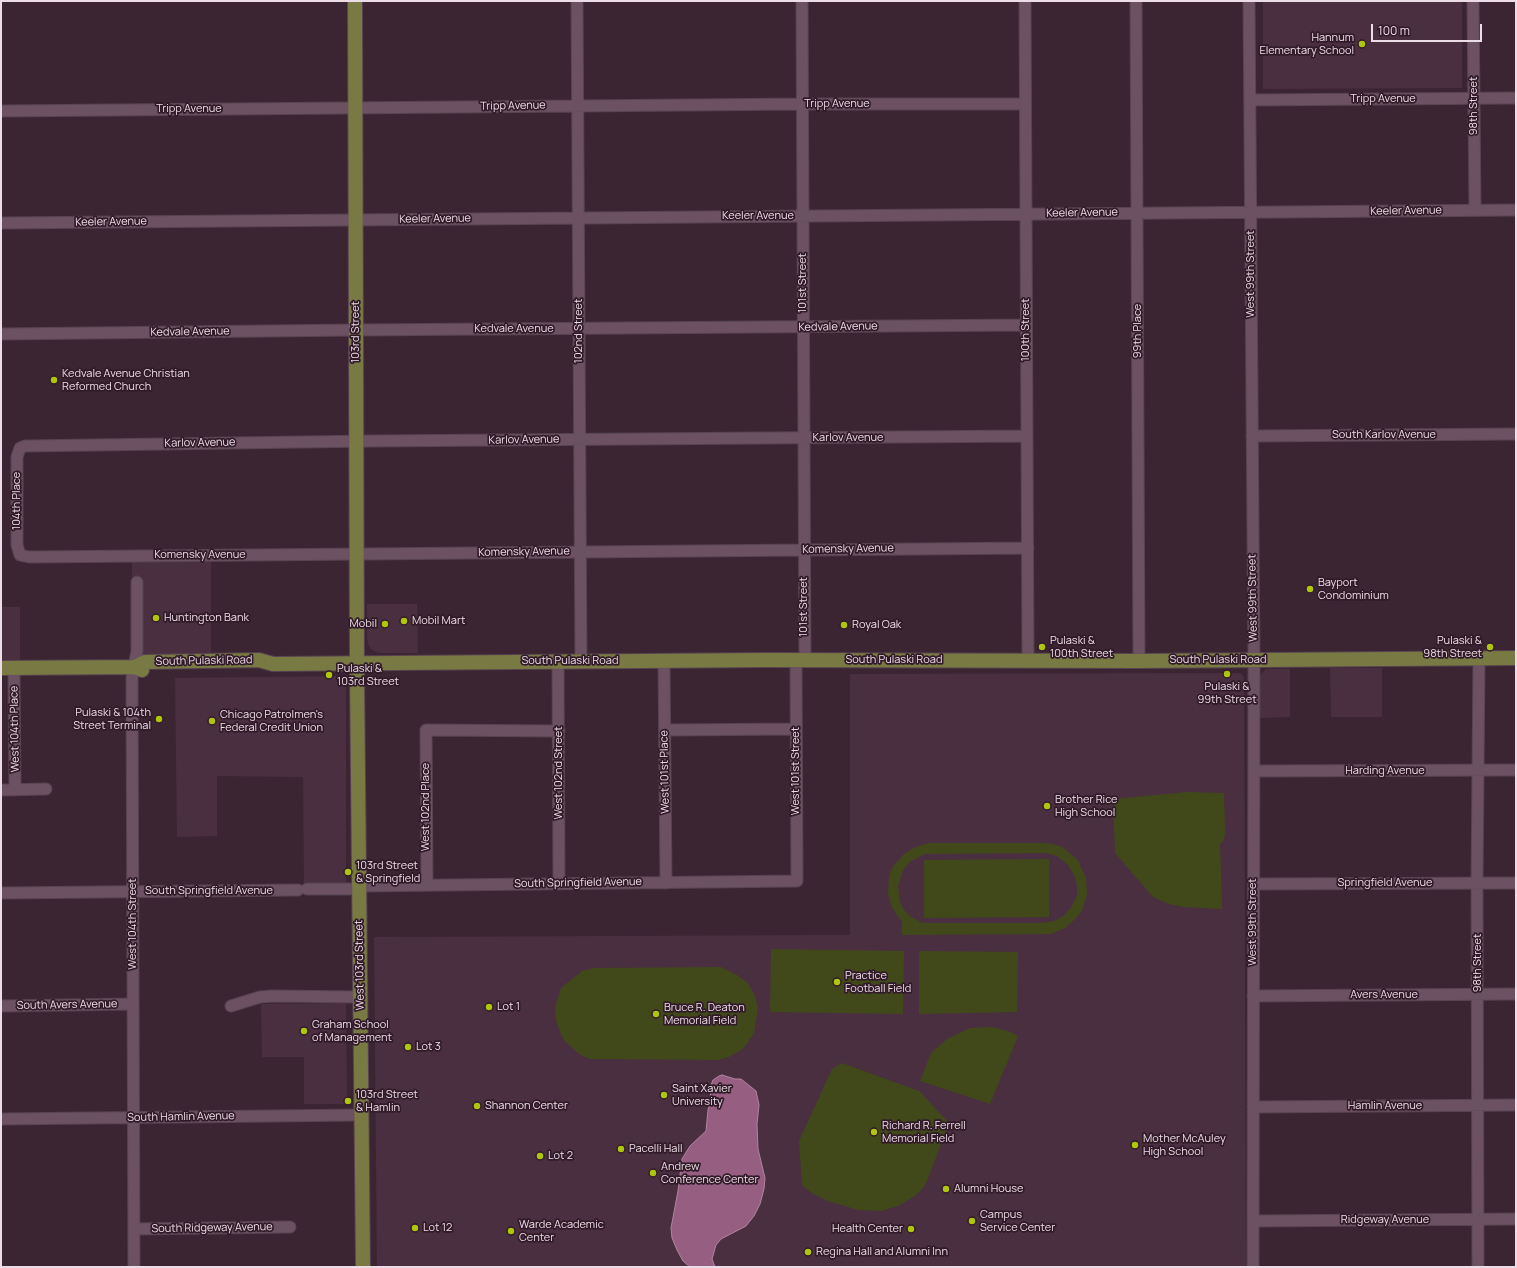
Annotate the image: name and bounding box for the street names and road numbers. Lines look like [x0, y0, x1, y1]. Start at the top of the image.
street label: 98th Street [1467, 77, 1481, 135]
street label: Tripp Avenue [1350, 92, 1416, 106]
street label: Tripp Avenue [804, 97, 870, 111]
street label: Tripp Avenue [480, 99, 546, 113]
street label: Tripp Avenue [156, 102, 222, 116]
street label: Keeler Avenue [1370, 204, 1442, 218]
street label: Keeler Avenue [1046, 206, 1118, 220]
street label: Keeler Avenue [722, 209, 794, 223]
street label: Keeler Avenue [399, 212, 471, 226]
street label: Keeler Avenue [75, 215, 147, 229]
street label: West 99th Street [1244, 230, 1258, 318]
street label: 101st Street [796, 253, 810, 313]
street label: 100th Street [1019, 298, 1033, 362]
street label: 102nd Street [572, 299, 586, 363]
street label: 103rd Street [349, 301, 363, 363]
street label: 99th Place [1131, 304, 1145, 358]
street label: Kedvale Avenue [798, 320, 878, 334]
street label: Kedvale Avenue [474, 322, 554, 336]
street label: Kedvale Avenue [150, 325, 230, 339]
street label: South Karlov Avenue [1332, 428, 1436, 442]
street label: Karlov Avenue [813, 431, 883, 445]
street label: Karlov Avenue [488, 433, 560, 447]
street label: Karlov Avenue [164, 436, 236, 450]
street label: 104th Place [10, 472, 24, 530]
street label: Komensky Avenue [802, 542, 894, 556]
street label: Komensky Avenue [478, 545, 570, 559]
street label: Komensky Avenue [154, 548, 246, 562]
street label: West 99th Street [1246, 554, 1260, 642]
street label: 101st Street [797, 577, 811, 637]
street label: South Pulaski Road [846, 653, 942, 667]
street label: South Pulaski Road [1170, 653, 1266, 667]
street label: South Pulaski Road [155, 654, 253, 668]
street label: South Pulaski Road [522, 654, 618, 668]
street label: West 104th Place [8, 686, 22, 772]
street label: West 102nd Street [552, 726, 566, 820]
street label: West 101st Street [789, 727, 803, 815]
street label: West 101st Place [658, 730, 672, 814]
street label: West 102nd Place [419, 763, 433, 851]
street label: Harding Avenue [1345, 764, 1425, 778]
street label: South Springfield Avenue [514, 875, 642, 891]
street label: Springfield Avenue [1338, 876, 1432, 890]
street label: West 104th Street [126, 878, 140, 970]
street label: West 99th Street [1246, 878, 1260, 966]
street label: South Springfield Avenue [145, 884, 273, 898]
street label: West 103rd Street [353, 920, 367, 1010]
street label: 98th Street [1471, 934, 1485, 992]
street label: Avers Avenue [1350, 988, 1418, 1002]
street label: South Avers Avenue [17, 998, 117, 1012]
street label: Hamlin Avenue [1348, 1099, 1422, 1113]
street label: South Hamlin Avenue [127, 1109, 235, 1125]
street label: Ridgeway Avenue [1341, 1213, 1429, 1227]
street label: South Ridgeway Avenue [151, 1220, 273, 1236]

